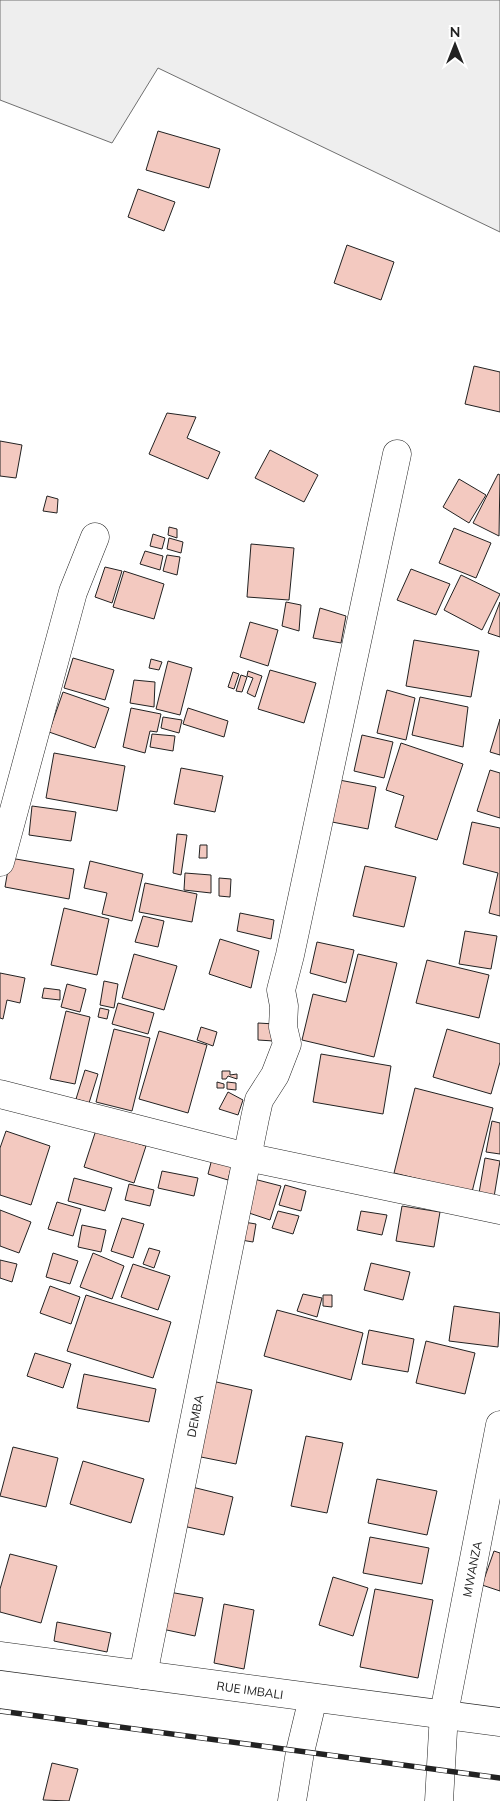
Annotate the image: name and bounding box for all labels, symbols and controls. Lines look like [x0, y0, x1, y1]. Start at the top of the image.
north arrow [430, 20, 480, 70]
text: N [450, 23, 460, 41]
street label: DEMBA [184, 1393, 207, 1439]
street label: MWANZA [459, 1540, 485, 1598]
street label: RUE IMBALI [216, 1678, 284, 1702]

